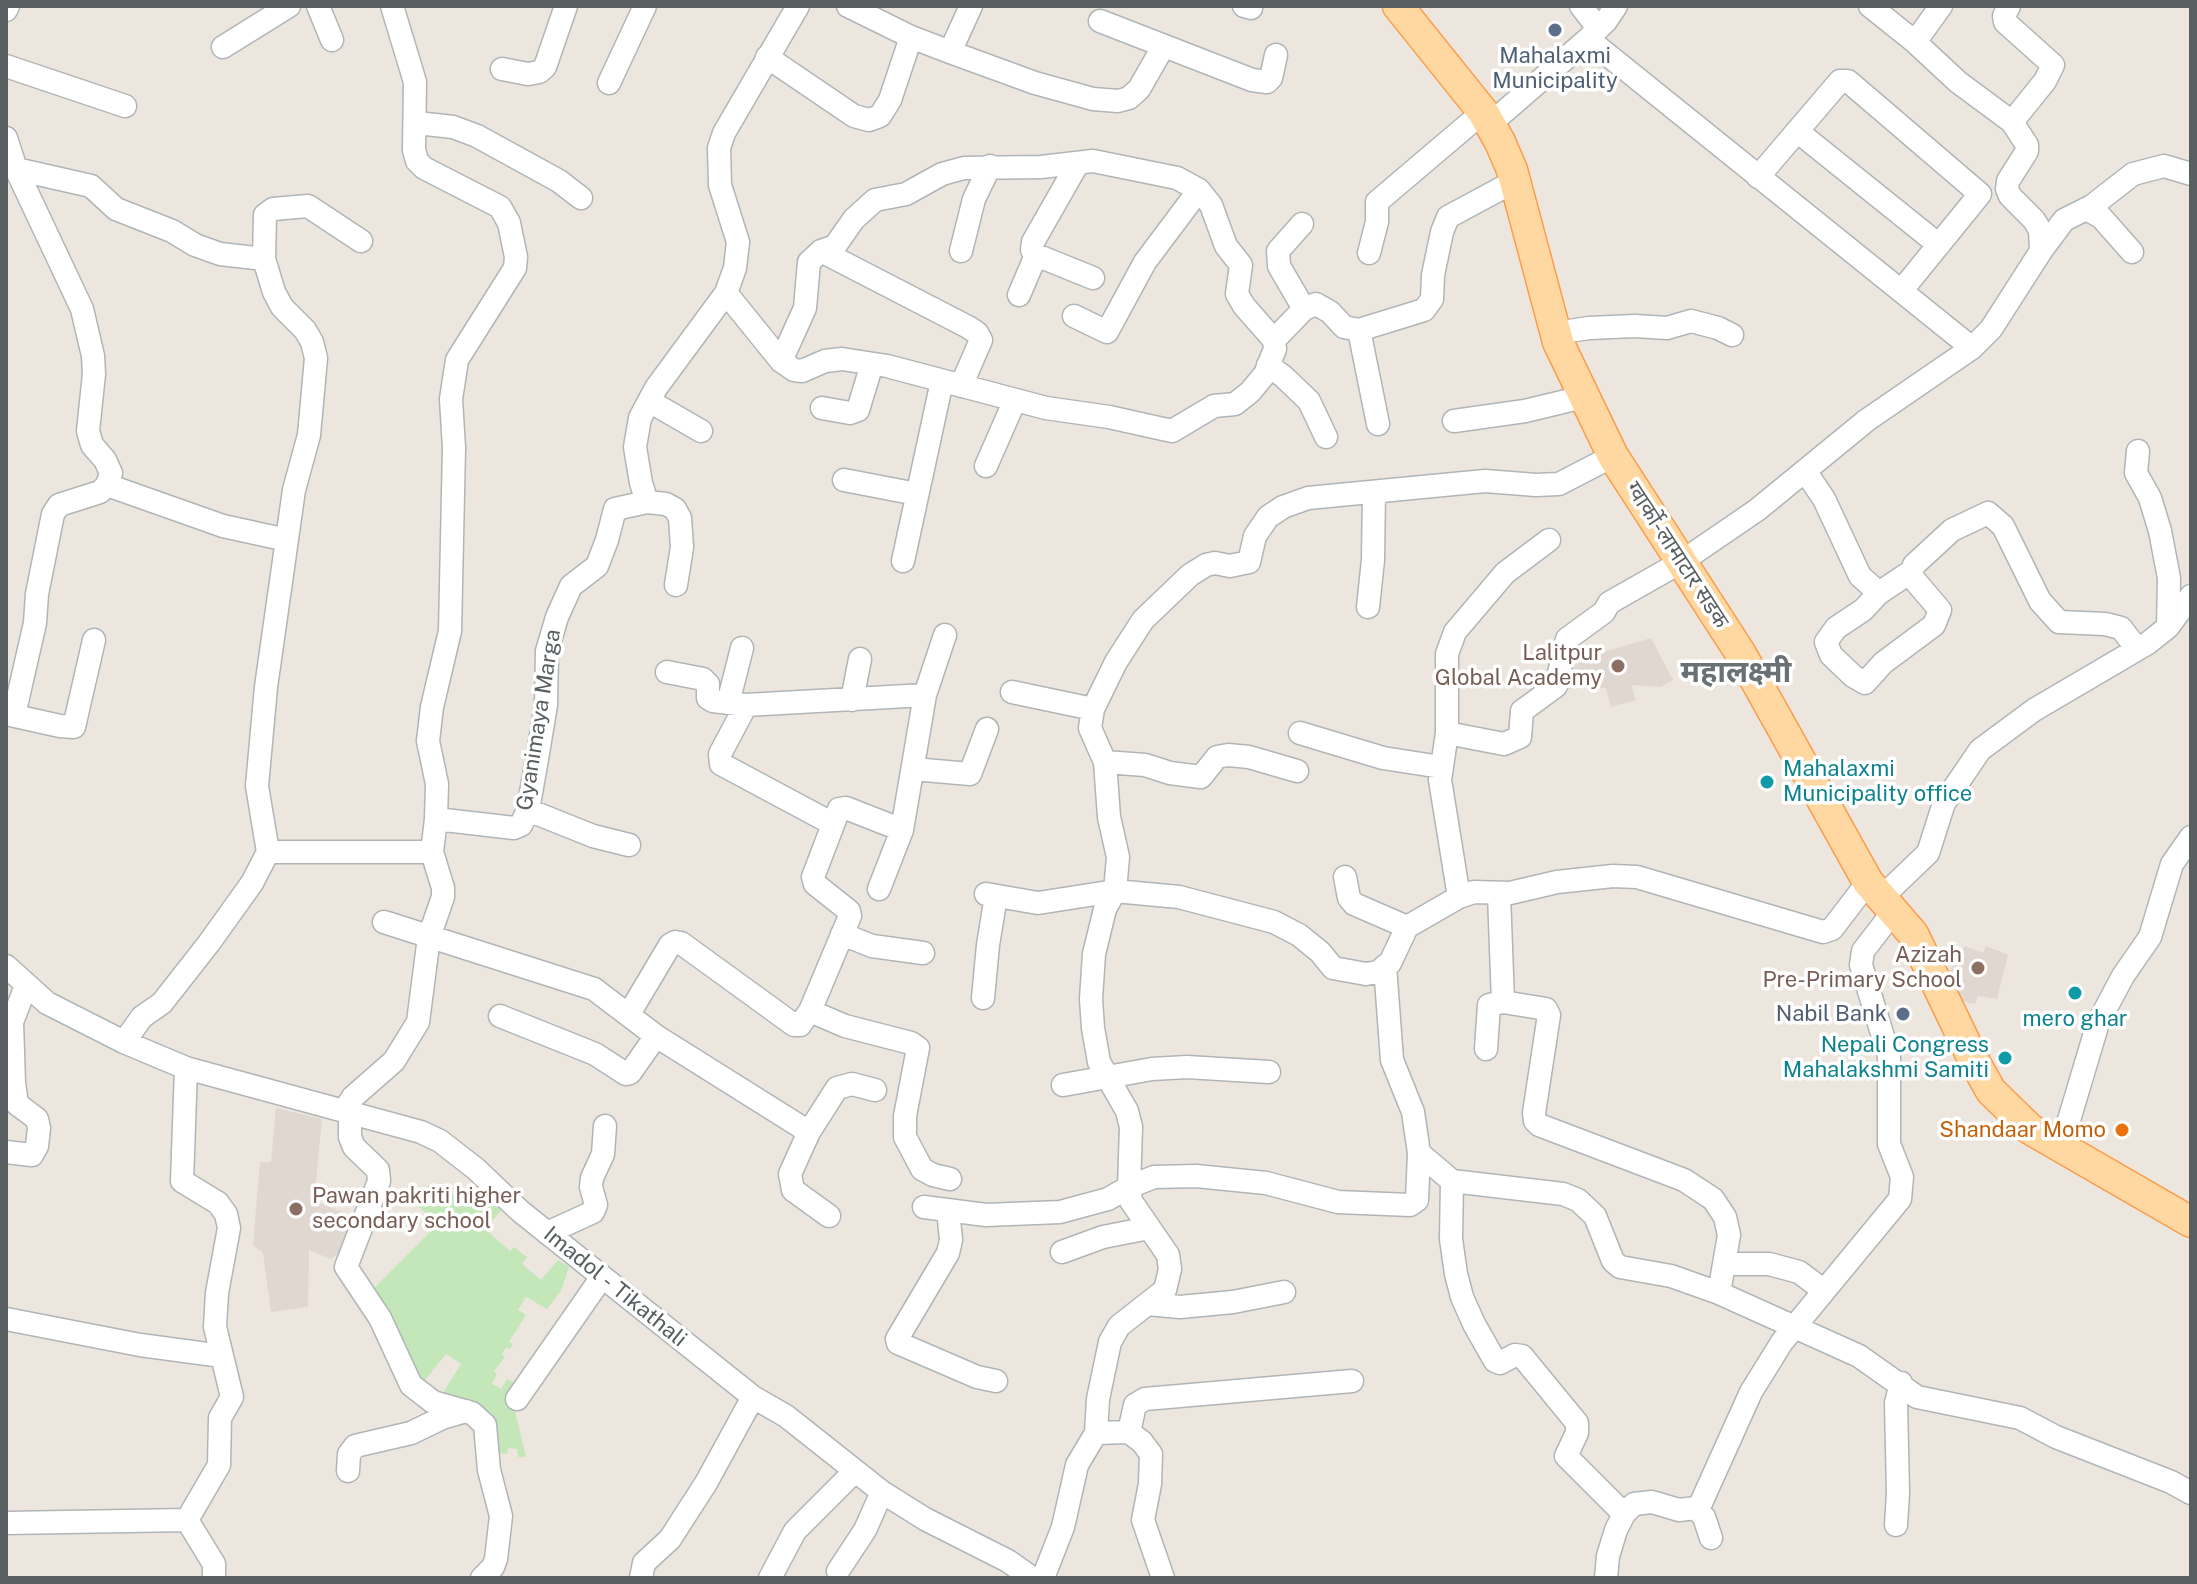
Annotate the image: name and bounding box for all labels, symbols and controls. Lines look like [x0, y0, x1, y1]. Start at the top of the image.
marker: Mahalaxmi Municipality [1546, 21, 1564, 39]
place label: Mahalaxmi Municipality [1492, 43, 1618, 94]
street label: ग्वार्को-लामाटार सडक [1620, 477, 1734, 633]
street label: Gyanimaya Marga [512, 627, 566, 813]
place label: Lalitpur Global Academy [1435, 640, 1602, 692]
district label: महालक्ष्मी [1681, 655, 1791, 691]
marker: Lalitpur Global Academy [1609, 657, 1627, 675]
place label: Mahalaxmi Municipality office [1783, 756, 1972, 808]
marker: Mahalaxmi Municipality office [1758, 773, 1776, 791]
place label: Azizah Pre-Primary School [1762, 942, 1962, 994]
marker: Azizah Pre-Primary School [1969, 959, 1987, 977]
marker: mero ghar [2066, 984, 2084, 1002]
place label: Nabil Bank [1776, 1001, 1887, 1027]
marker: Nabil Bank [1894, 1005, 1912, 1023]
place label: mero ghar [2023, 1006, 2127, 1032]
place label: Nepali Congress Mahalakshmi Samiti [1783, 1032, 1989, 1084]
marker: Nepali Congress Mahalakshmi Samiti [1996, 1049, 2014, 1067]
place label: Shandaar Momo [1939, 1117, 2106, 1143]
marker: Shandaar Momo [2113, 1121, 2131, 1139]
place label: Pawan pakriti higher secondary school [312, 1183, 521, 1234]
marker: Pawan pakriti higher secondary school [287, 1200, 305, 1218]
street label: Imadol - Tikathali [538, 1221, 692, 1353]

